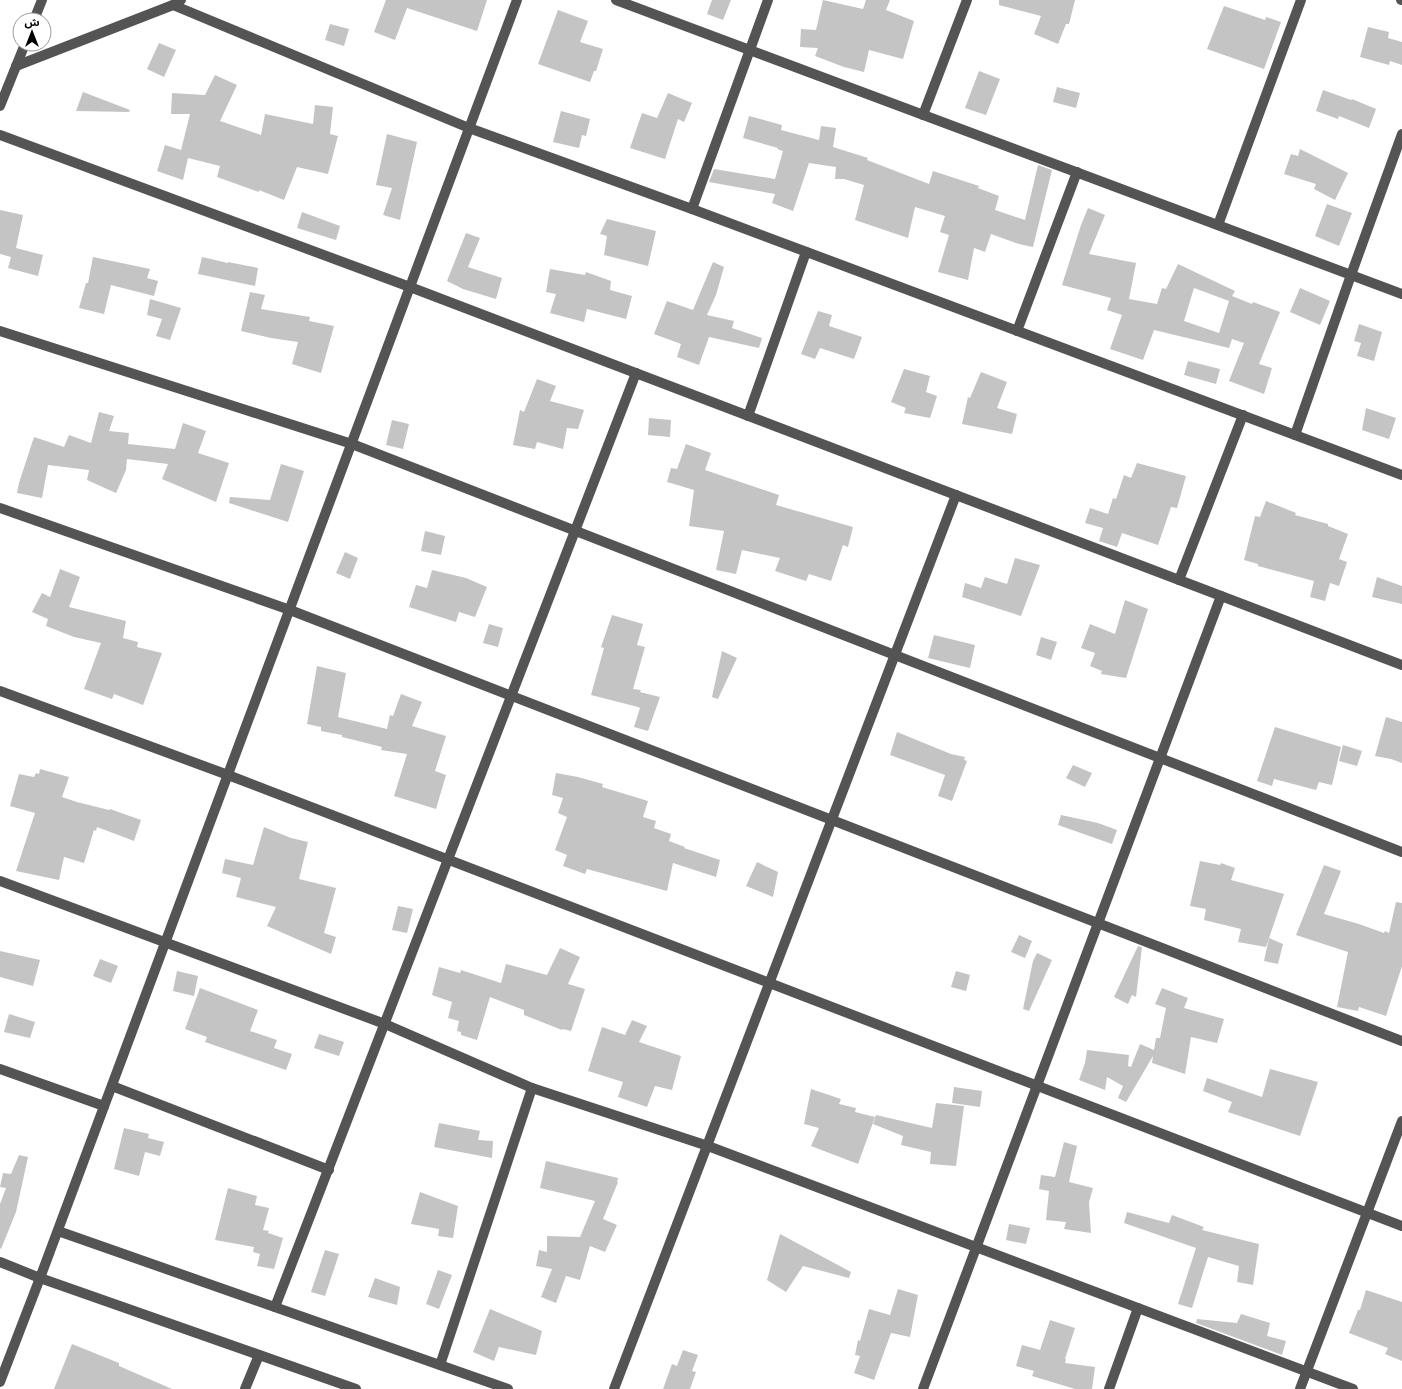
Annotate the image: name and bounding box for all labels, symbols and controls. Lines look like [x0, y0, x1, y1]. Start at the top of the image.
north arrow [12, 12, 52, 52]
text: ش [24, 14, 40, 29]

